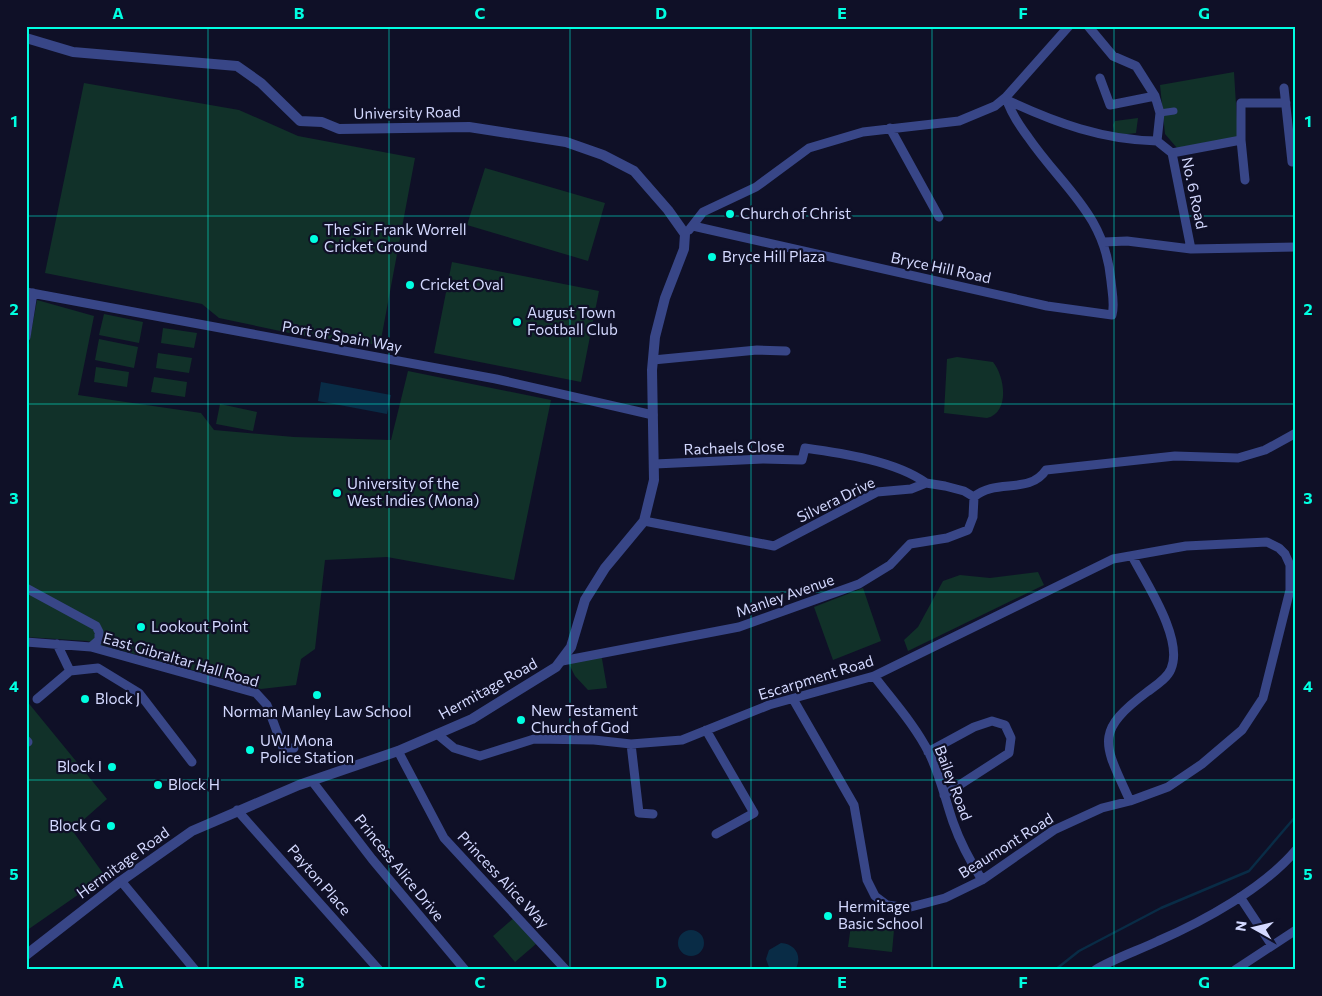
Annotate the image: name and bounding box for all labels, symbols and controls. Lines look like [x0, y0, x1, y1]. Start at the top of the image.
text: A [112, 3, 124, 22]
text: B [294, 3, 305, 22]
text: C [475, 3, 486, 22]
text: D [655, 3, 667, 22]
text: E [837, 3, 847, 22]
text: F [1018, 3, 1028, 22]
text: G [1198, 3, 1210, 22]
street label: University Road [353, 102, 461, 122]
text: 1 [10, 111, 18, 130]
text: 1 [1304, 111, 1312, 130]
street label: No. 6 Road [1179, 155, 1211, 231]
place label: Church of Christ [740, 204, 851, 222]
marker: Church of Christ [724, 208, 736, 220]
place label: The Sir Frank Worrell Cricket Ground [324, 220, 467, 255]
marker: The Sir Frank Worrell Cricket Ground [308, 233, 320, 245]
place label: Bryce Hill Plaza [722, 247, 825, 265]
street label: Bryce Hill Road [889, 248, 993, 286]
marker: Bryce Hill Plaza [706, 251, 718, 263]
place label: Cricket Oval [420, 275, 504, 293]
marker: Cricket Oval [404, 279, 416, 291]
text: 2 [9, 299, 19, 318]
text: 2 [1303, 299, 1313, 318]
place label: August Town Football Club [527, 303, 618, 338]
marker: August Town Football Club [511, 316, 523, 328]
street label: Port of Spain Way [281, 317, 404, 355]
street label: Rachaels Close [683, 436, 785, 458]
street label: Silvera Drive [794, 472, 878, 526]
place label: University of the West Indies (Mona) [347, 474, 479, 509]
marker: University of the West Indies (Mona) [331, 487, 343, 499]
text: 3 [9, 488, 19, 507]
text: 3 [1303, 488, 1313, 507]
street label: Manley Avenue [733, 570, 836, 620]
place label: Lookout Point [151, 617, 248, 635]
marker: Lookout Point [135, 621, 147, 633]
street label: East Gibraltar Hall Road [101, 628, 261, 690]
street label: Escarpment Road [756, 651, 875, 703]
street label: Hermitage Road [435, 654, 540, 723]
text: 4 [9, 676, 19, 695]
text: 4 [1303, 676, 1313, 695]
place label: Block J [95, 689, 140, 707]
marker: Norman Manley Law School [311, 689, 323, 701]
marker: Block J [79, 693, 91, 705]
place label: New Testament Church of God [531, 701, 638, 736]
place label: Norman Manley Law School [222, 702, 412, 720]
marker: New Testament Church of God [515, 714, 527, 726]
place label: UWI Mona Police Station [260, 731, 354, 766]
street label: Bailey Road [931, 743, 976, 823]
marker: UWI Mona Police Station [244, 744, 256, 756]
place label: Block I [57, 757, 102, 775]
marker: Block I [106, 761, 118, 773]
place label: Block H [168, 775, 220, 793]
marker: Block H [152, 779, 164, 791]
street label: Beaumont Road [955, 809, 1056, 882]
street label: Princess Alice Drive [351, 810, 448, 924]
place label: Block G [49, 816, 101, 834]
marker: Block G [105, 820, 117, 832]
street label: Hermitage Road [73, 823, 172, 902]
street label: Princess Alice Way [454, 827, 553, 932]
street label: Payton Place [284, 840, 355, 918]
text: 5 [9, 864, 19, 883]
text: 5 [1303, 864, 1313, 883]
place label: Hermitage Basic School [838, 897, 923, 932]
north arrow [1230, 904, 1280, 954]
marker: Hermitage Basic School [822, 910, 834, 922]
text: N [1231, 920, 1250, 933]
text: A [112, 972, 124, 991]
text: B [294, 972, 305, 991]
text: C [475, 972, 486, 991]
text: D [655, 972, 667, 991]
text: E [837, 972, 847, 991]
text: F [1018, 972, 1028, 991]
text: G [1198, 972, 1210, 991]

